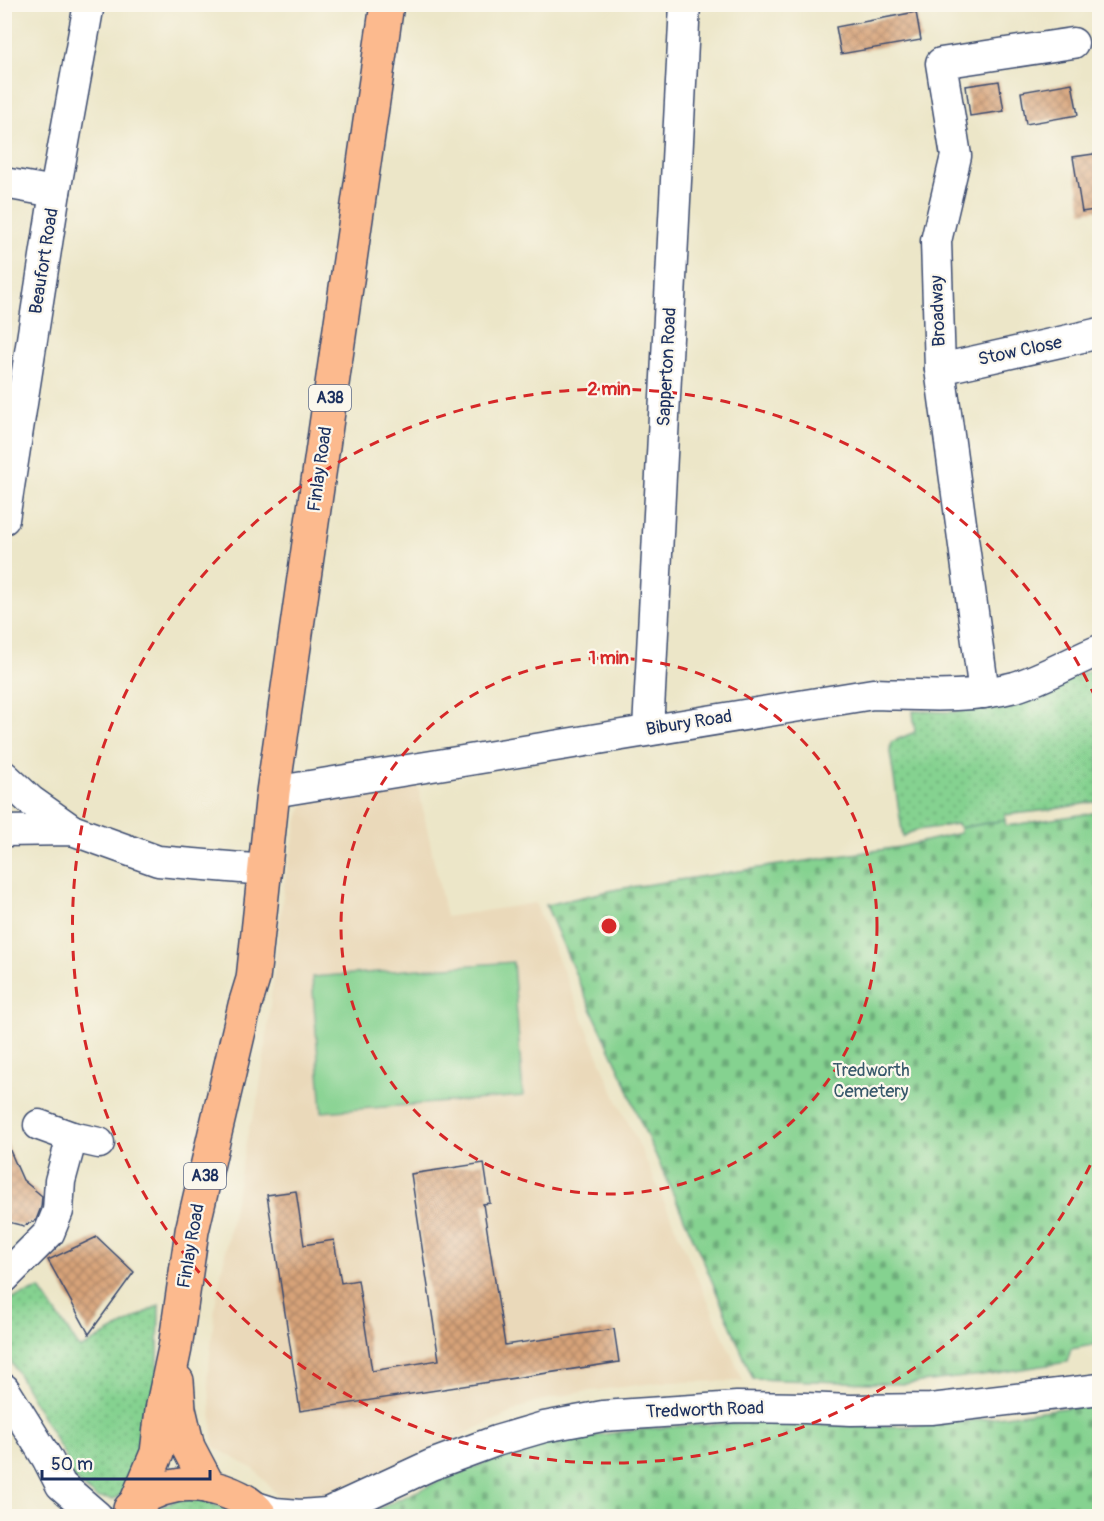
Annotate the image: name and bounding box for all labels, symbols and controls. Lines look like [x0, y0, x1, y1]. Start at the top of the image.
street label: Beaufort Road [24, 206, 64, 316]
street label: Broadway [925, 275, 951, 347]
street label: Sapperton Road [652, 307, 682, 427]
street label: Stow Close [976, 331, 1064, 371]
text: 2 min [587, 378, 631, 401]
road number: A38 [309, 385, 351, 411]
street label: Finlay Road [303, 425, 337, 513]
text: 1 min [589, 647, 629, 670]
street label: Bibury Road [644, 705, 734, 741]
centre of rings [599, 916, 619, 936]
park label: Tredworth Cemetery [832, 1059, 910, 1103]
road number: A38 [184, 1163, 226, 1189]
street label: Finlay Road [172, 1202, 210, 1290]
street label: Tredworth Road [645, 1396, 765, 1424]
scale bar [42, 1443, 210, 1481]
text: 50 m [51, 1453, 93, 1476]

